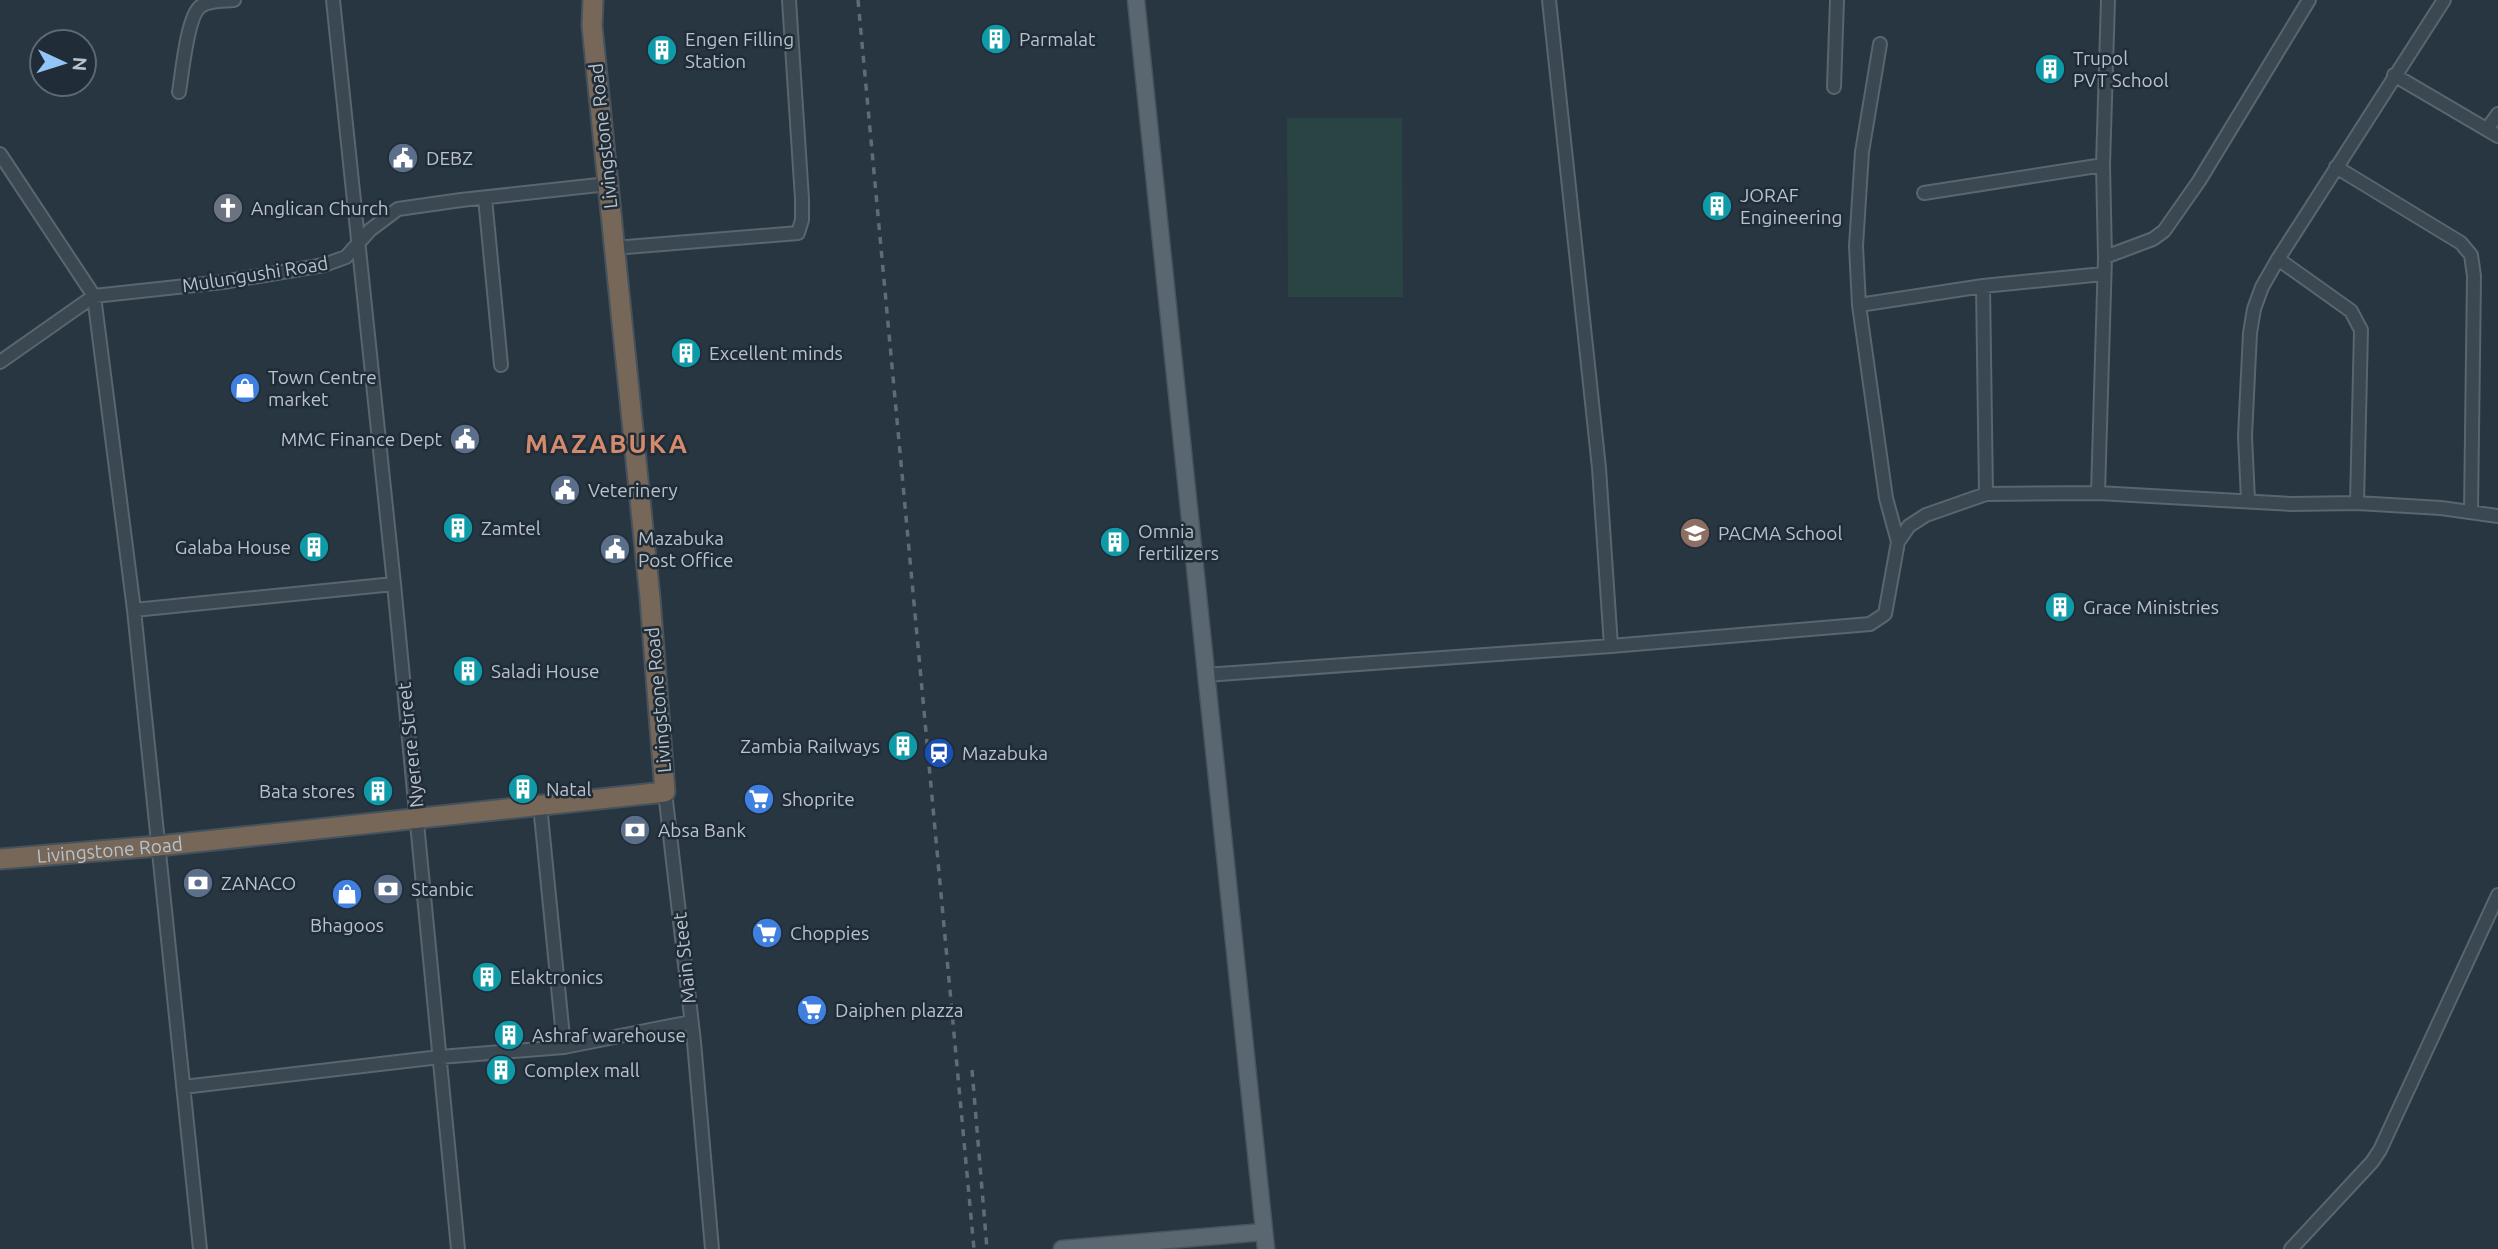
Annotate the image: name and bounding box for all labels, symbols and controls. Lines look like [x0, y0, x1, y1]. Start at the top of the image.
building icon: Parmalat [979, 22, 1013, 56]
north arrow [28, 28, 98, 98]
place label: Engen Filling Station [685, 28, 794, 72]
place label: Parmalat [1019, 28, 1096, 50]
building icon: Engen Filling Station [645, 33, 679, 67]
place label: Trupol PVT School [2073, 47, 2169, 91]
building icon: Trupol PVT School [2033, 52, 2067, 86]
text: N [68, 56, 91, 72]
street label: Livingstone Road [584, 62, 622, 210]
public building icon: DEBZ [386, 141, 420, 175]
place label: DEBZ [426, 147, 473, 169]
place label: JORAF Engineering [1740, 184, 1842, 228]
building icon: JORAF Engineering [1700, 189, 1734, 223]
church icon: Anglican Church [211, 191, 245, 225]
place label: Anglican Church [251, 197, 389, 219]
street label: Mulungushi Road [180, 252, 330, 296]
building icon: Excellent minds [669, 336, 703, 370]
place label: Excellent minds [709, 342, 843, 364]
place label: Town Centre market [268, 366, 377, 410]
shop icon: Town Centre market [228, 371, 262, 405]
public building icon: MMC Finance Dept [448, 422, 482, 456]
place label: MMC Finance Dept [281, 428, 443, 450]
district label: MAZABUKA [525, 429, 689, 458]
public building icon: Veterinery [548, 473, 582, 507]
place label: Veterinery [588, 479, 678, 501]
building icon: Zamtel [441, 511, 475, 545]
school or university icon: PACMA School [1678, 516, 1712, 550]
place label: Zamtel [481, 517, 541, 539]
place label: Omnia fertilizers [1138, 520, 1219, 564]
place label: PACMA School [1718, 522, 1842, 544]
building icon: Omnia fertilizers [1098, 525, 1132, 559]
place label: Mazabuka Post Office [638, 527, 733, 571]
building icon: Galaba House [297, 530, 331, 564]
public building icon: Mazabuka Post Office [598, 532, 632, 566]
place label: Galaba House [175, 536, 291, 558]
building icon: Grace Ministries [2043, 590, 2077, 624]
place label: Grace Ministries [2083, 596, 2219, 618]
street label: Livingstone Road [641, 626, 675, 774]
building icon: Saladi House [451, 654, 485, 688]
place label: Saladi House [491, 660, 600, 682]
street label: Nyerere Street [392, 681, 428, 809]
building icon: Zambia Railways [886, 729, 920, 763]
place label: Zambia Railways [740, 735, 880, 757]
station icon: Mazabuka [922, 736, 956, 770]
place label: Mazabuka [962, 742, 1048, 764]
building icon: Natal [506, 772, 540, 806]
building icon: Bata stores [361, 774, 395, 808]
place label: Natal [546, 778, 592, 800]
place label: Bata stores [259, 780, 355, 802]
supermarket icon: Shoprite [742, 782, 776, 816]
place label: Shoprite [782, 788, 855, 810]
bank icon: Absa Bank [618, 813, 652, 847]
place label: Absa Bank [658, 819, 747, 841]
street label: Livingstone Road [36, 832, 184, 867]
bank icon: ZANACO [181, 866, 215, 900]
place label: ZANACO [221, 872, 296, 894]
bank icon: Stanbic [371, 872, 405, 906]
shop icon: Bhagoos [330, 877, 364, 911]
place label: Stanbic [411, 878, 474, 900]
street label: Main Steet [668, 911, 700, 1005]
place label: Bhagoos [310, 914, 384, 936]
supermarket icon: Choppies [750, 916, 784, 950]
place label: Choppies [790, 922, 869, 944]
building icon: Elaktronics [470, 960, 504, 994]
place label: Elaktronics [510, 966, 603, 988]
supermarket icon: Daiphen plazza [795, 993, 829, 1027]
place label: Daiphen plazza [835, 999, 964, 1021]
building icon: Ashraf warehouse [492, 1018, 526, 1052]
place label: Ashraf warehouse [532, 1024, 686, 1046]
building icon: Complex mall [484, 1053, 518, 1087]
place label: Complex mall [524, 1059, 640, 1081]

